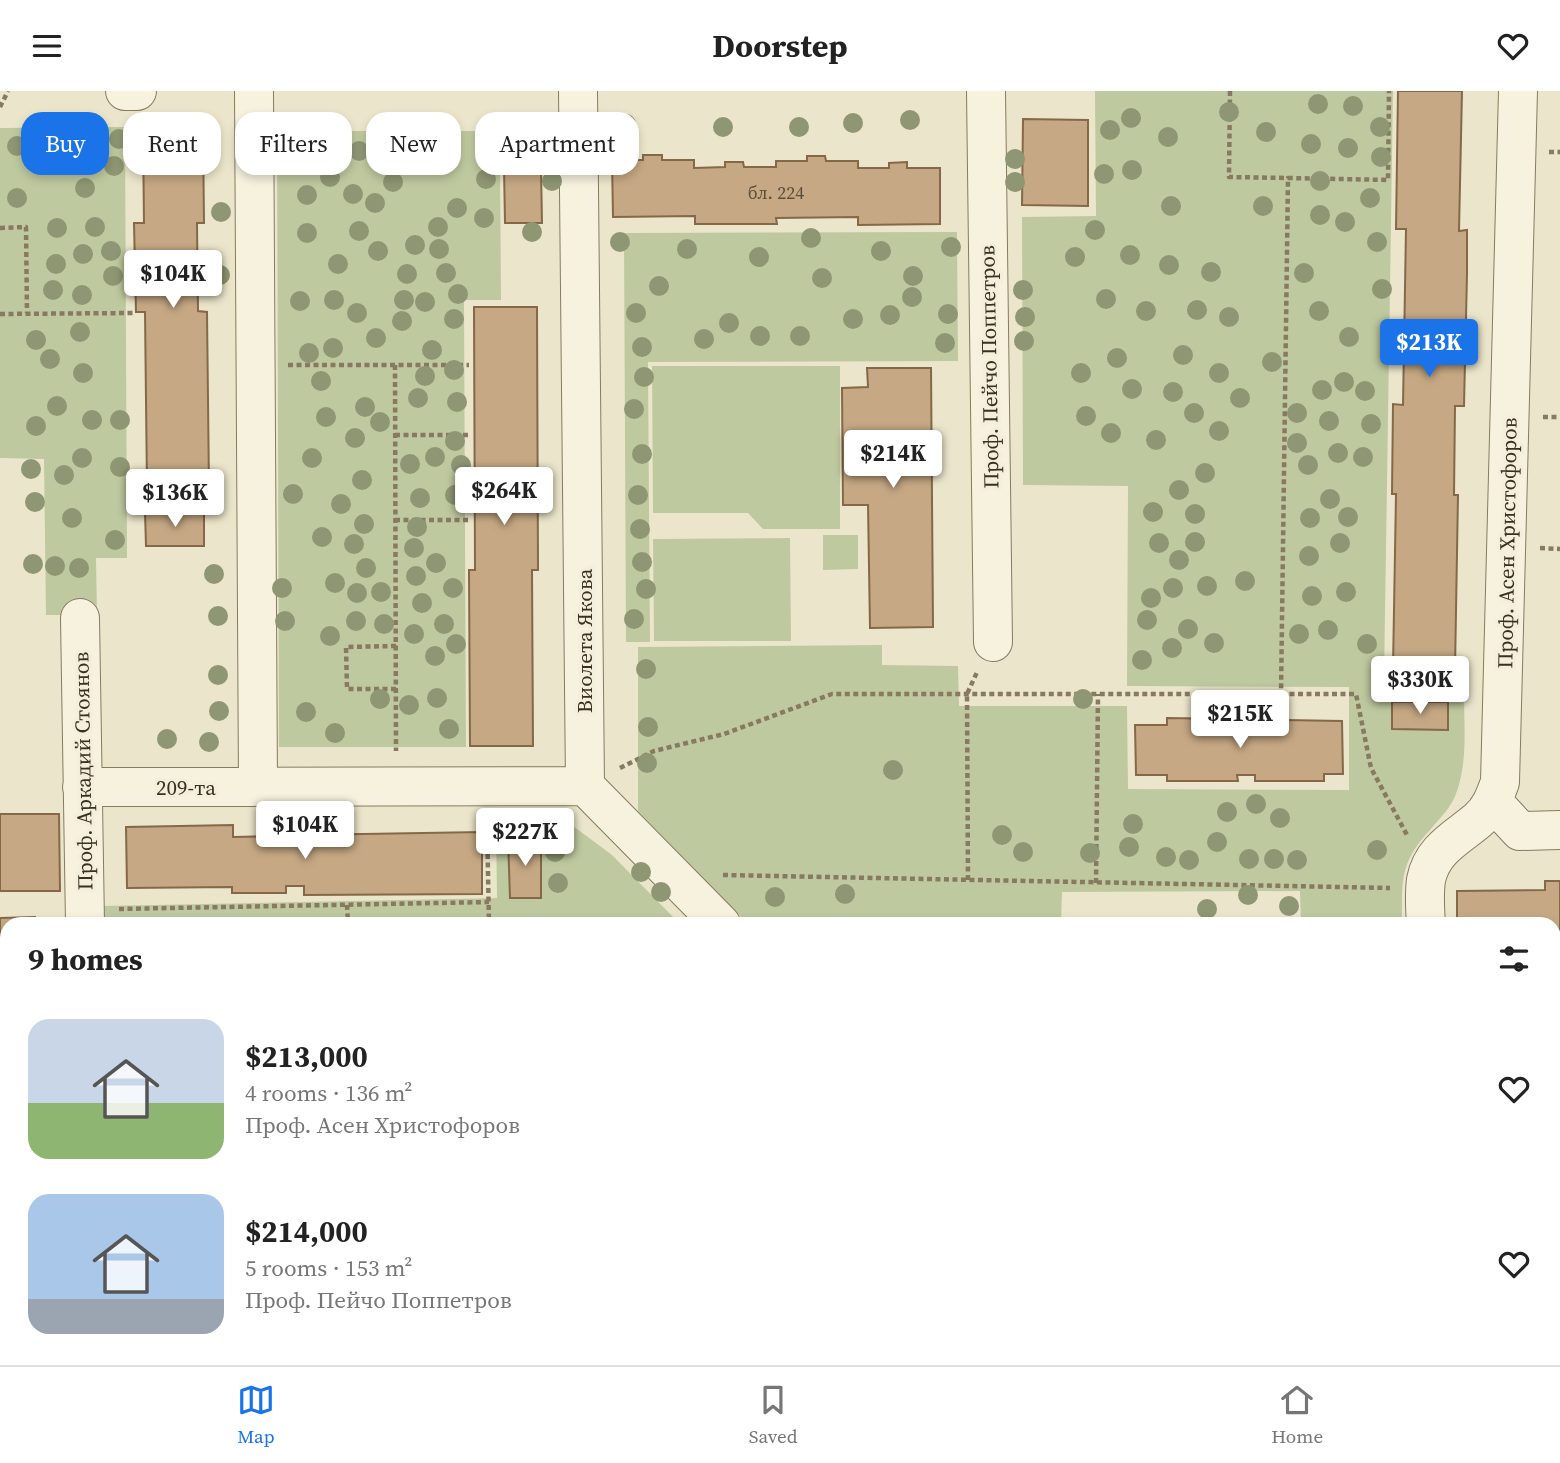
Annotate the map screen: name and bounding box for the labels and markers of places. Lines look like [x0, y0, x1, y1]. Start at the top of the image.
pin: $104K [124, 251, 222, 310]
pin: $213K [1380, 320, 1478, 379]
pin: $214K [844, 431, 942, 490]
pin: $264K [455, 467, 553, 527]
pin: $136K [126, 469, 224, 529]
pin: $330K [1371, 657, 1469, 716]
pin: $215K [1191, 691, 1289, 750]
pin: $104K [256, 801, 354, 861]
pin: $227K [476, 809, 574, 868]

